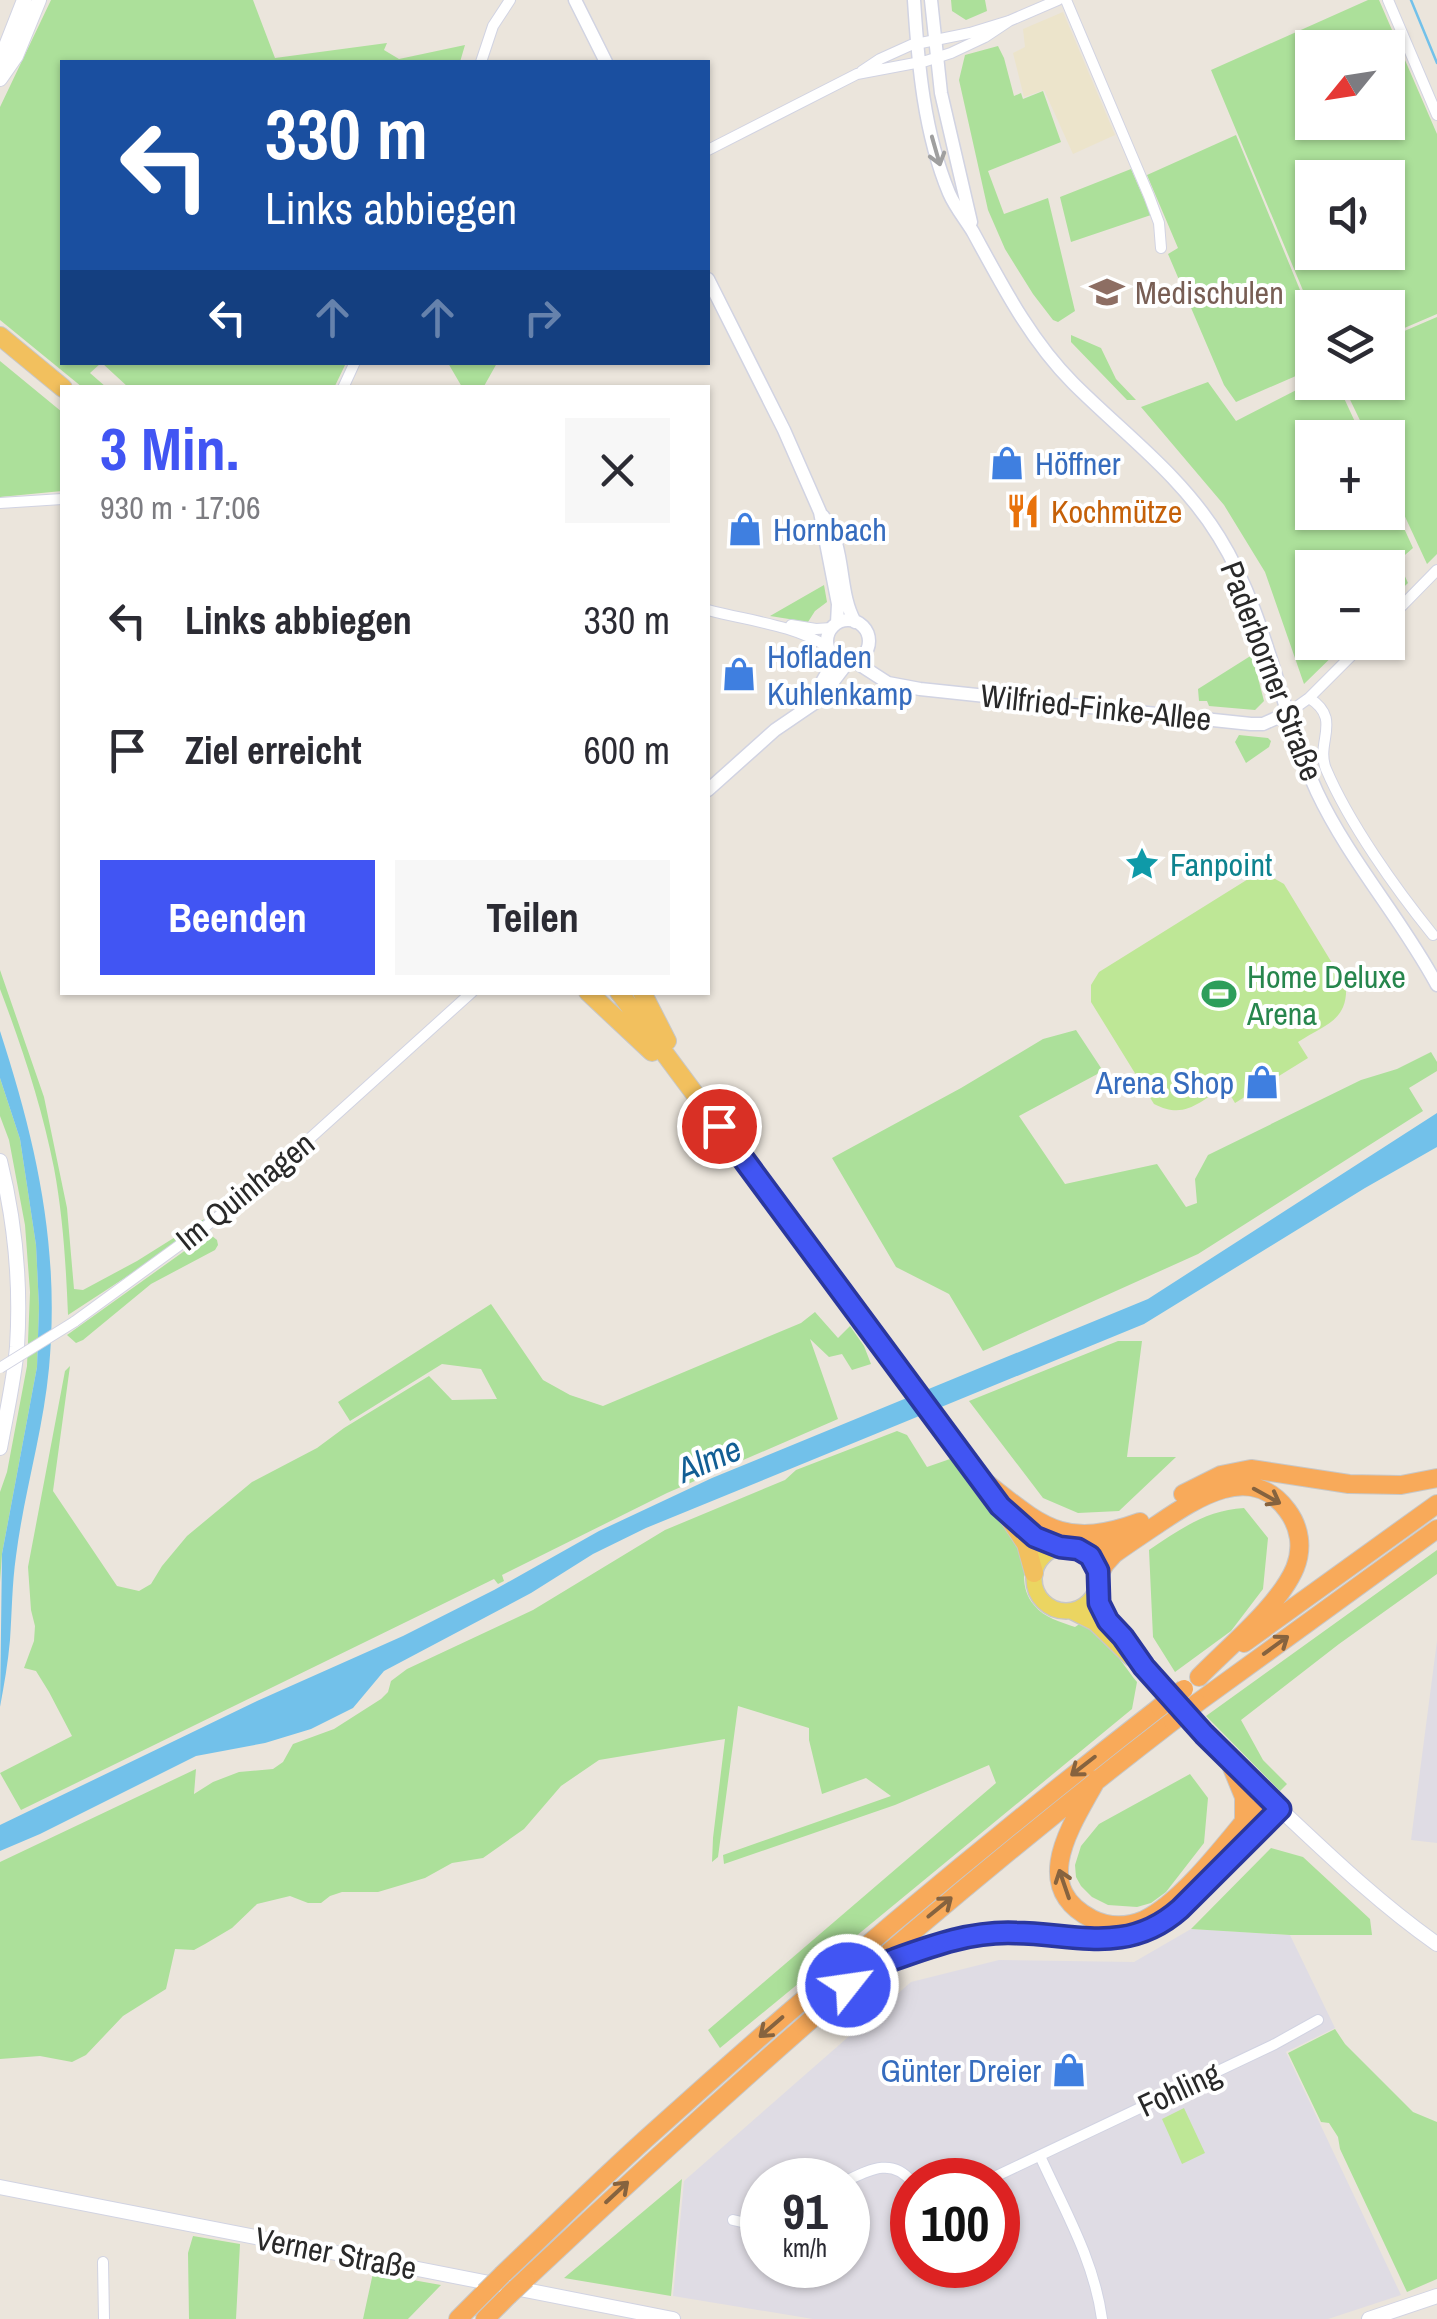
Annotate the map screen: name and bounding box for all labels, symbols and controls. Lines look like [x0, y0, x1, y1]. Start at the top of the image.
north arrow [1295, 30, 1405, 140]
map controls [1295, 30, 1405, 660]
text: 330 m [265, 87, 428, 181]
icon: left [100, 100, 230, 230]
one-way arrow [928, 135, 947, 166]
button: sound [1295, 160, 1405, 270]
text: Links abbiegen [265, 177, 517, 238]
place label: Medischulen [1135, 271, 1284, 314]
school or university icon: Medischulen [1088, 273, 1126, 311]
icon: left [200, 290, 255, 345]
icon: ahead [305, 290, 360, 345]
icon: ahead [410, 290, 465, 345]
icon: right [515, 290, 570, 345]
button: layers [1295, 290, 1405, 400]
text: 3 Min. [100, 408, 239, 489]
button: close [565, 418, 670, 523]
button: + [1295, 420, 1405, 530]
place label: Höffner [1035, 442, 1121, 485]
shop icon: Höffner [988, 444, 1026, 482]
text: 930 m · 17:06 [100, 486, 260, 529]
place label: Kochmütze [1051, 490, 1182, 533]
restaurant icon: Kochmütze [1004, 492, 1042, 530]
place label: Hornbach [773, 508, 887, 551]
shop icon: Hornbach [726, 510, 764, 548]
button: − [1295, 550, 1405, 660]
street label: Paderborner Straße [1210, 555, 1334, 787]
icon: left [100, 593, 155, 648]
text: Links abbiegen [185, 595, 412, 646]
text: 330 m [583, 595, 670, 646]
place label: Hofladen Kuhlenkamp [767, 635, 913, 715]
shop icon: Hofladen Kuhlenkamp [720, 655, 758, 693]
street label: Wilfried-Finke-Allee [978, 674, 1214, 740]
icon: arrive [100, 723, 155, 778]
text: Ziel erreicht [185, 725, 362, 776]
text: 600 m [583, 725, 670, 776]
place label: Fanpoint [1170, 843, 1272, 886]
place icon: Fanpoint [1123, 845, 1161, 883]
button: Beenden [100, 860, 375, 975]
button: Teilen [395, 860, 670, 975]
place label: Home Deluxe Arena [1246, 955, 1406, 1035]
sports icon: Home Deluxe Arena [1200, 975, 1238, 1013]
place label: Arena Shop [1094, 1061, 1234, 1104]
shop icon: Arena Shop [1243, 1063, 1281, 1101]
pin [677, 1084, 762, 1169]
icon: arrive [692, 1099, 747, 1154]
street label: Im Quinhagen [167, 1122, 323, 1260]
water label: Alme [668, 1425, 748, 1494]
one-way arrow [1252, 1487, 1281, 1506]
one-way arrow [1262, 1635, 1289, 1656]
one-way arrow [1070, 1756, 1097, 1777]
one-way arrow [1054, 1869, 1072, 1901]
one-way arrow [926, 1897, 953, 1918]
position arrow [796, 1933, 900, 2037]
one-way arrow [759, 2015, 784, 2038]
place label: Günter Dreier [881, 2049, 1041, 2092]
shop icon: Günter Dreier [1050, 2051, 1088, 2089]
street label: Fohling [1131, 2051, 1228, 2127]
speed limit sign: 100 [890, 2158, 1020, 2288]
text: 91 [782, 2177, 828, 2245]
one-way arrow [604, 2181, 629, 2205]
street label: Verner Straße [252, 2216, 420, 2290]
text: km/h [783, 2231, 827, 2265]

